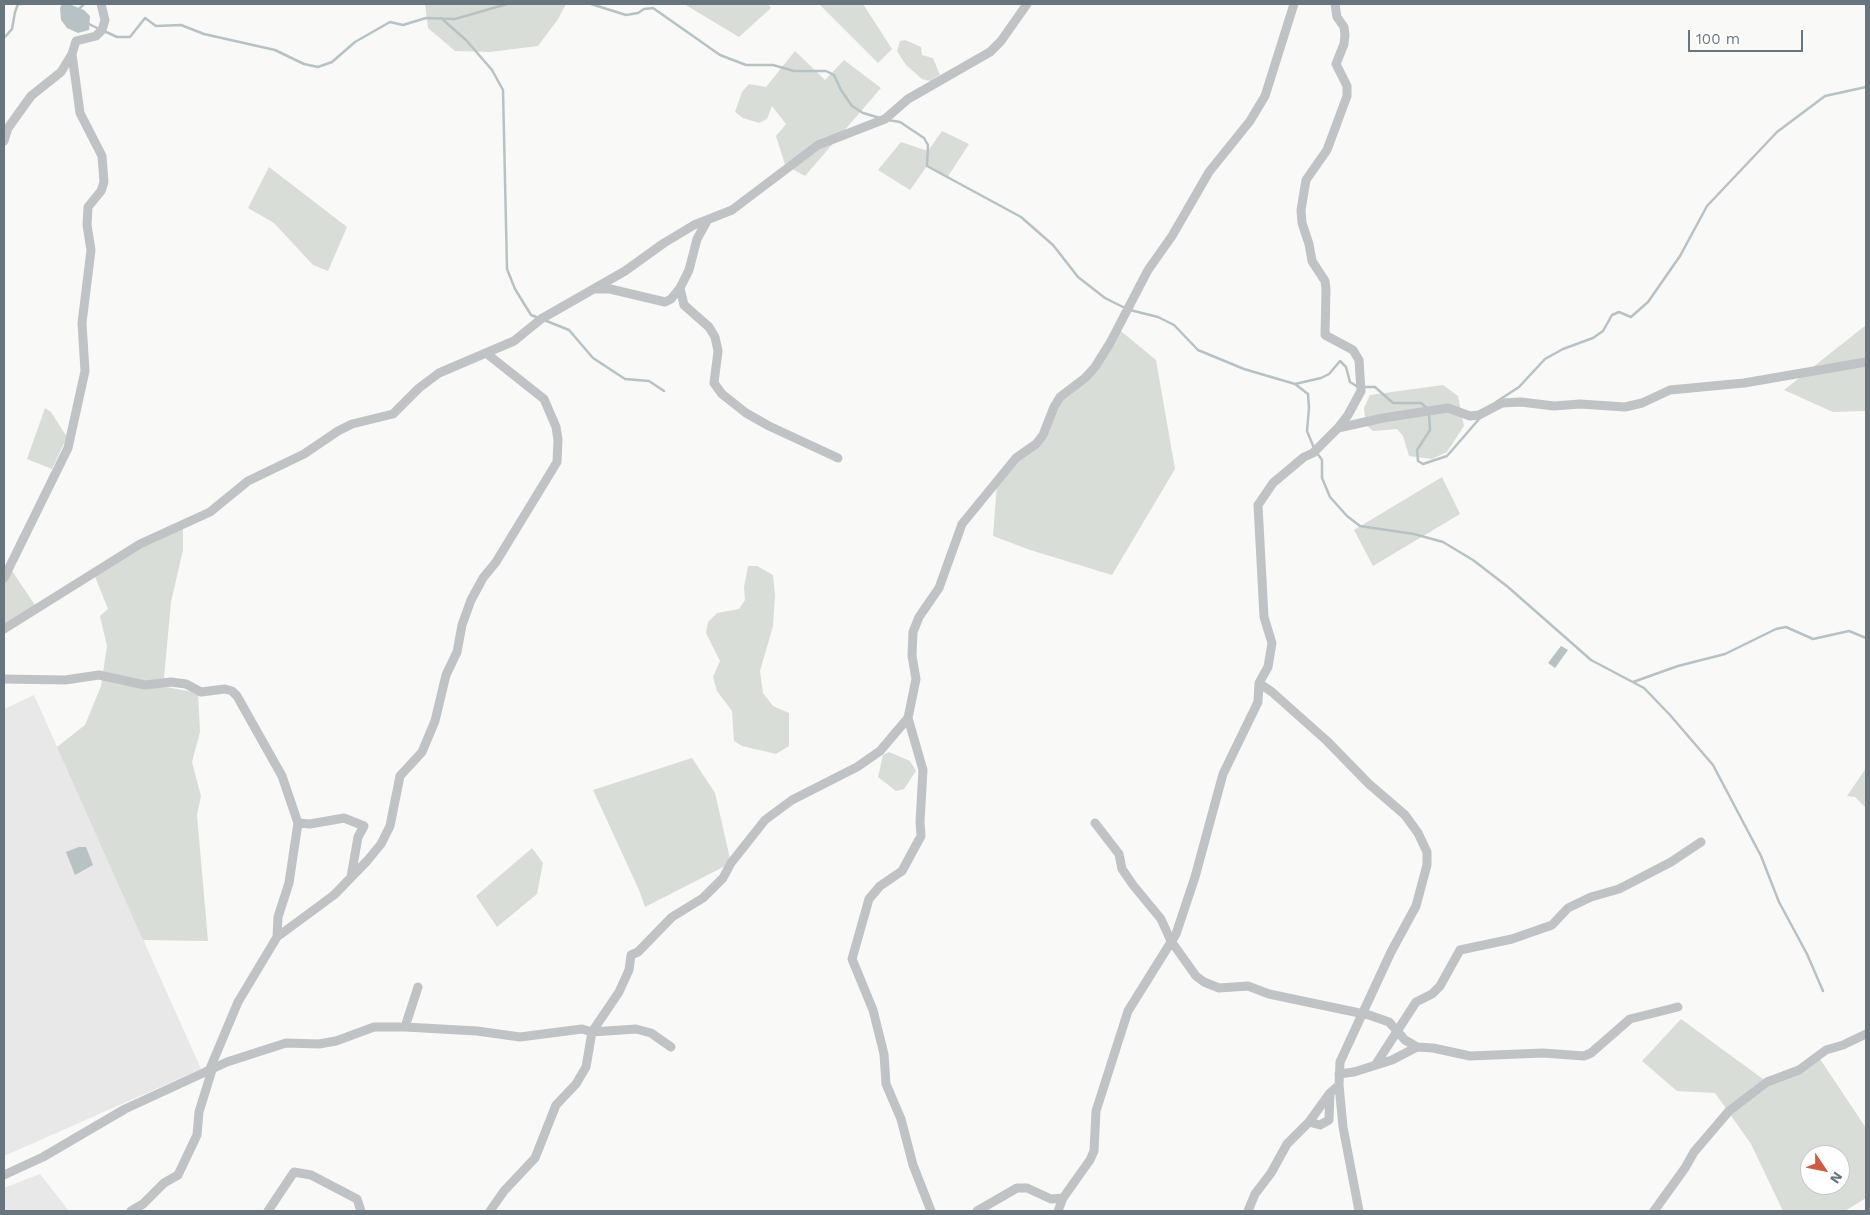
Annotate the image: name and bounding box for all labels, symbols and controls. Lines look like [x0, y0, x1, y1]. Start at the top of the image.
scale bar [1690, 20, 1805, 52]
text: 100 m [1696, 30, 1740, 48]
north arrow [1800, 1145, 1850, 1195]
text: N [1827, 1169, 1846, 1187]

